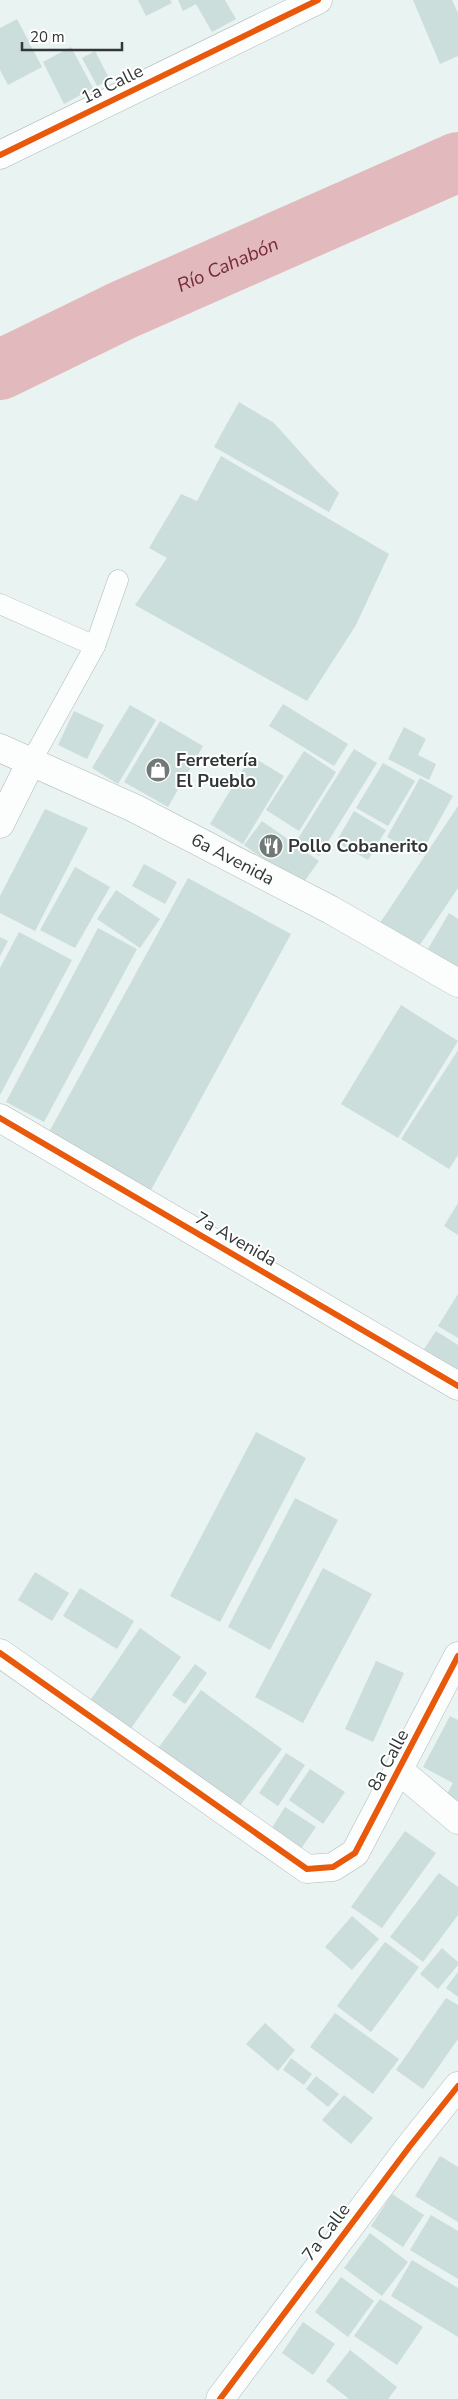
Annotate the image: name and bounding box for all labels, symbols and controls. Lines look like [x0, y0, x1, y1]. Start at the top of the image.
scale bar [22, 20, 122, 52]
text: 20 m [30, 27, 65, 47]
street label: 1a Calle [77, 59, 147, 109]
water label: Río Cahabón [173, 231, 283, 299]
place label: Ferretería El Pueblo [176, 748, 257, 793]
shop icon: Ferretería El Pueblo [145, 757, 171, 783]
street label: 6a Avenida [187, 828, 279, 891]
restaurant icon: Pollo Cobanerito [258, 833, 284, 859]
place label: Pollo Cobanerito [288, 834, 428, 858]
street label: 7a Avenida [191, 1206, 281, 1272]
street label: 8a Calle [362, 1725, 414, 1795]
street label: 7a Calle [296, 2198, 356, 2266]

